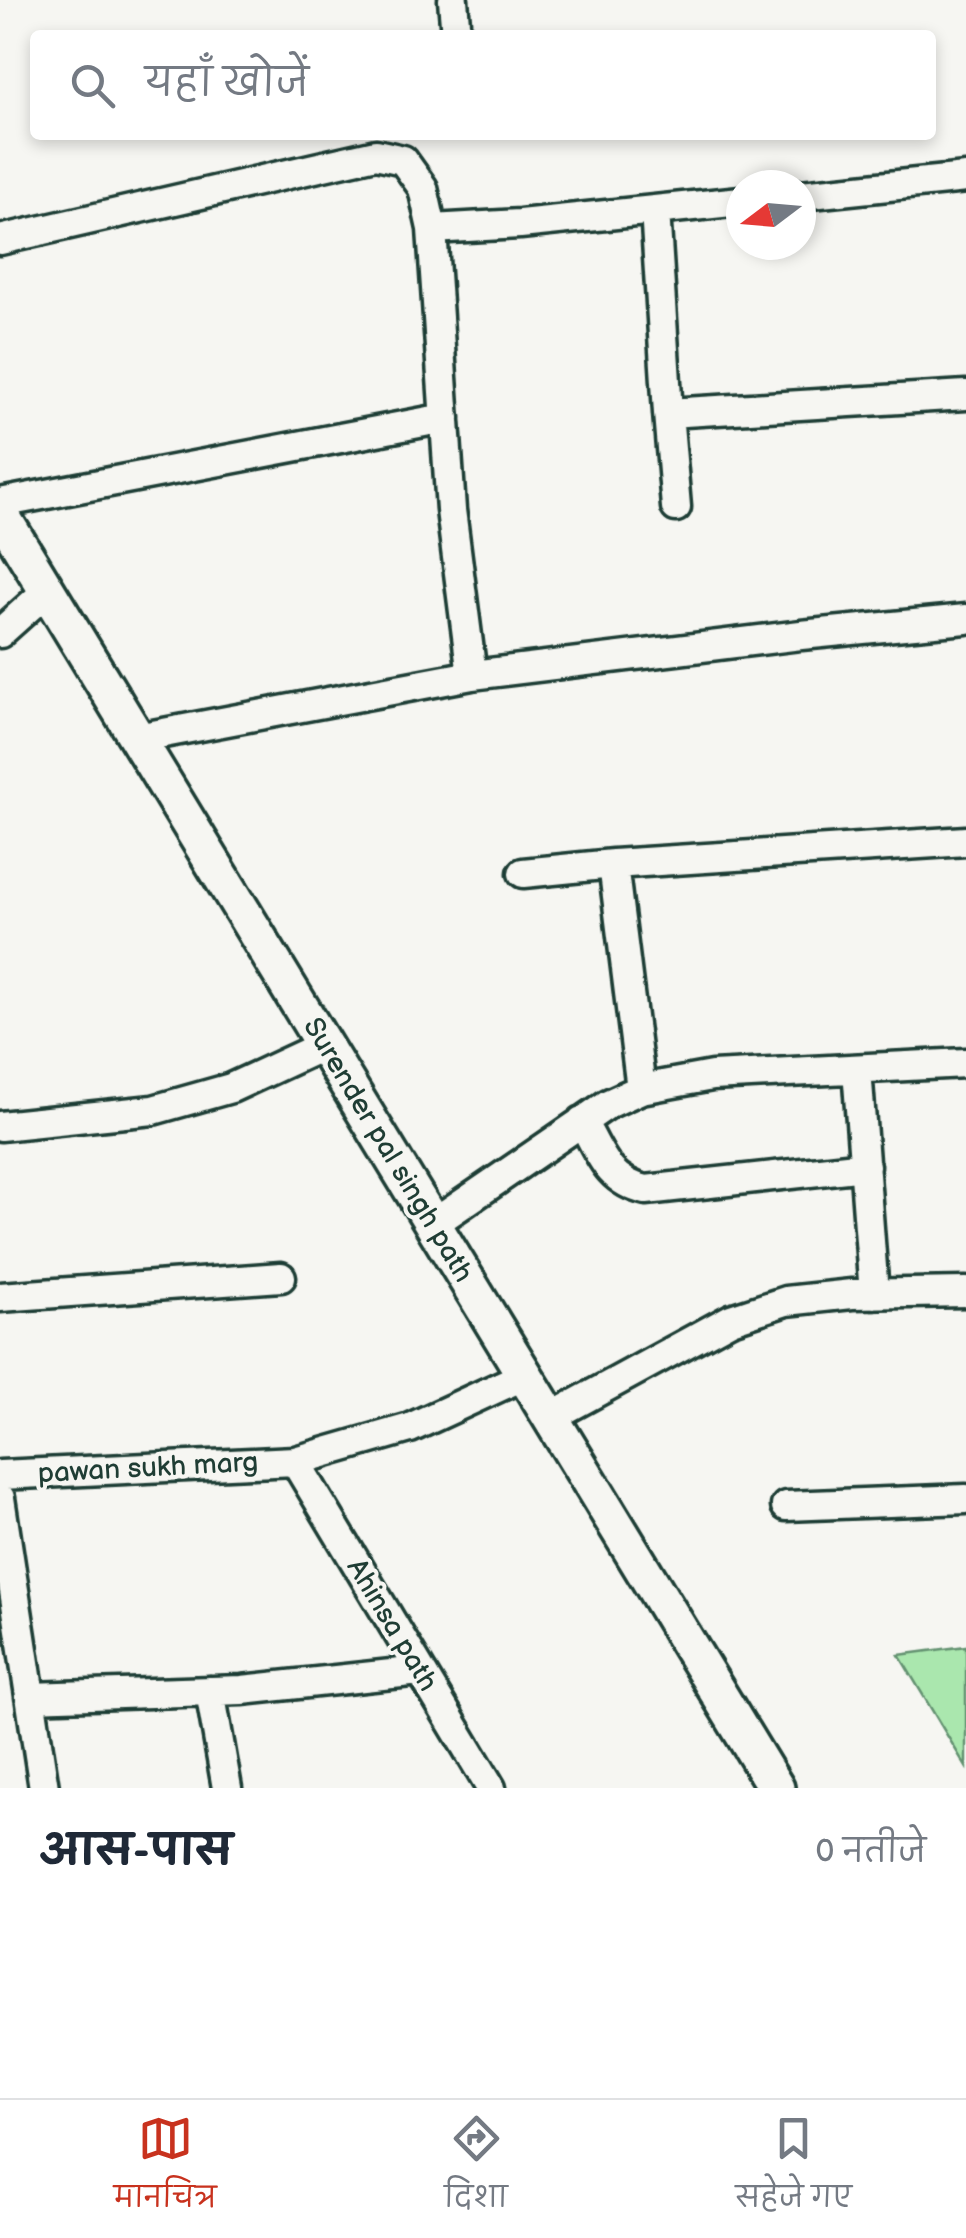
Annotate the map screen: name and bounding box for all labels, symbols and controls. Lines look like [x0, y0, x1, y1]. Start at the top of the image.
search box [30, 30, 936, 140]
icon: search [65, 58, 120, 113]
text: यहाँ खोजें [145, 61, 309, 106]
north arrow [726, 170, 816, 260]
street label: Surender pal singh path [296, 1012, 480, 1288]
street label: pawan sukh marg [37, 1446, 259, 1490]
street label: Ahinsa path [340, 1553, 444, 1697]
text: आस-पास [40, 1826, 232, 1877]
text: 0 नतीजे [816, 1833, 926, 1872]
tab: मानचित्र [114, 2111, 217, 2228]
tab: दिशा [444, 2111, 508, 2228]
tab: सहेजे गए [735, 2111, 852, 2228]

